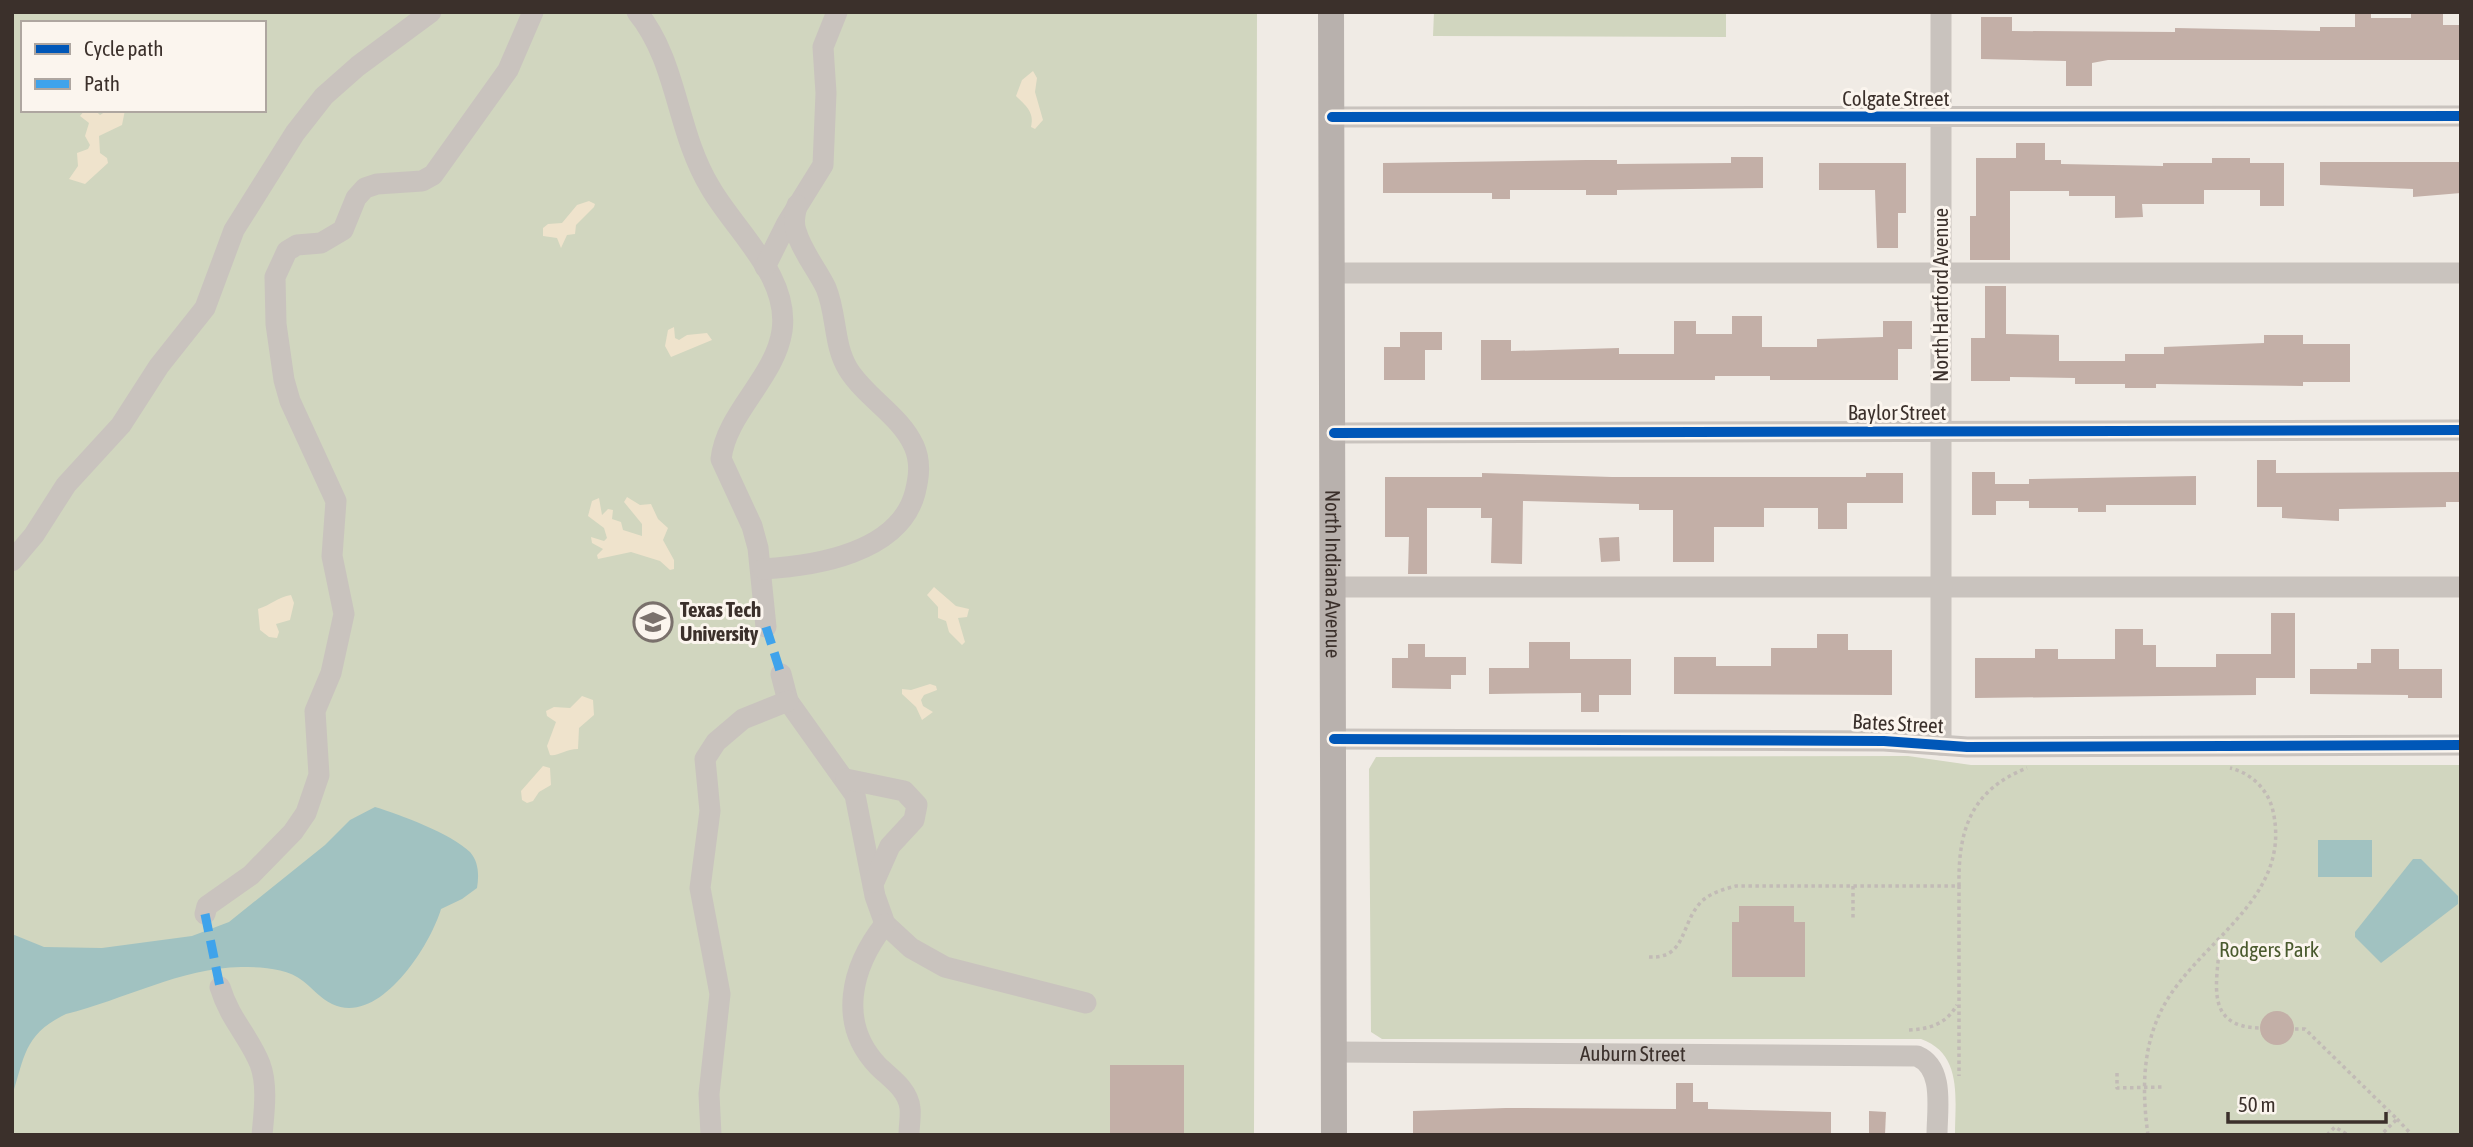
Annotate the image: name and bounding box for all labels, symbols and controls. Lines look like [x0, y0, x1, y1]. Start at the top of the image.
legend [21, 21, 266, 112]
text: Cycle path [84, 36, 163, 60]
text: Path [84, 71, 120, 95]
street label: Colgate Street [1842, 86, 1950, 110]
street label: North Hartford Avenue [1928, 208, 1952, 382]
street label: Baylor Street [1848, 400, 1946, 424]
street label: North Indiana Avenue [1321, 490, 1346, 658]
place label: Texas Tech University [680, 597, 761, 645]
school or university icon: Texas Tech University [632, 601, 674, 643]
street label: Bates Street [1852, 709, 1944, 737]
park label: Rodgers Park [2219, 937, 2319, 961]
street label: Auburn Street [1580, 1041, 1686, 1065]
scale bar [2228, 1080, 2386, 1124]
text: 50 m [2238, 1092, 2276, 1116]

